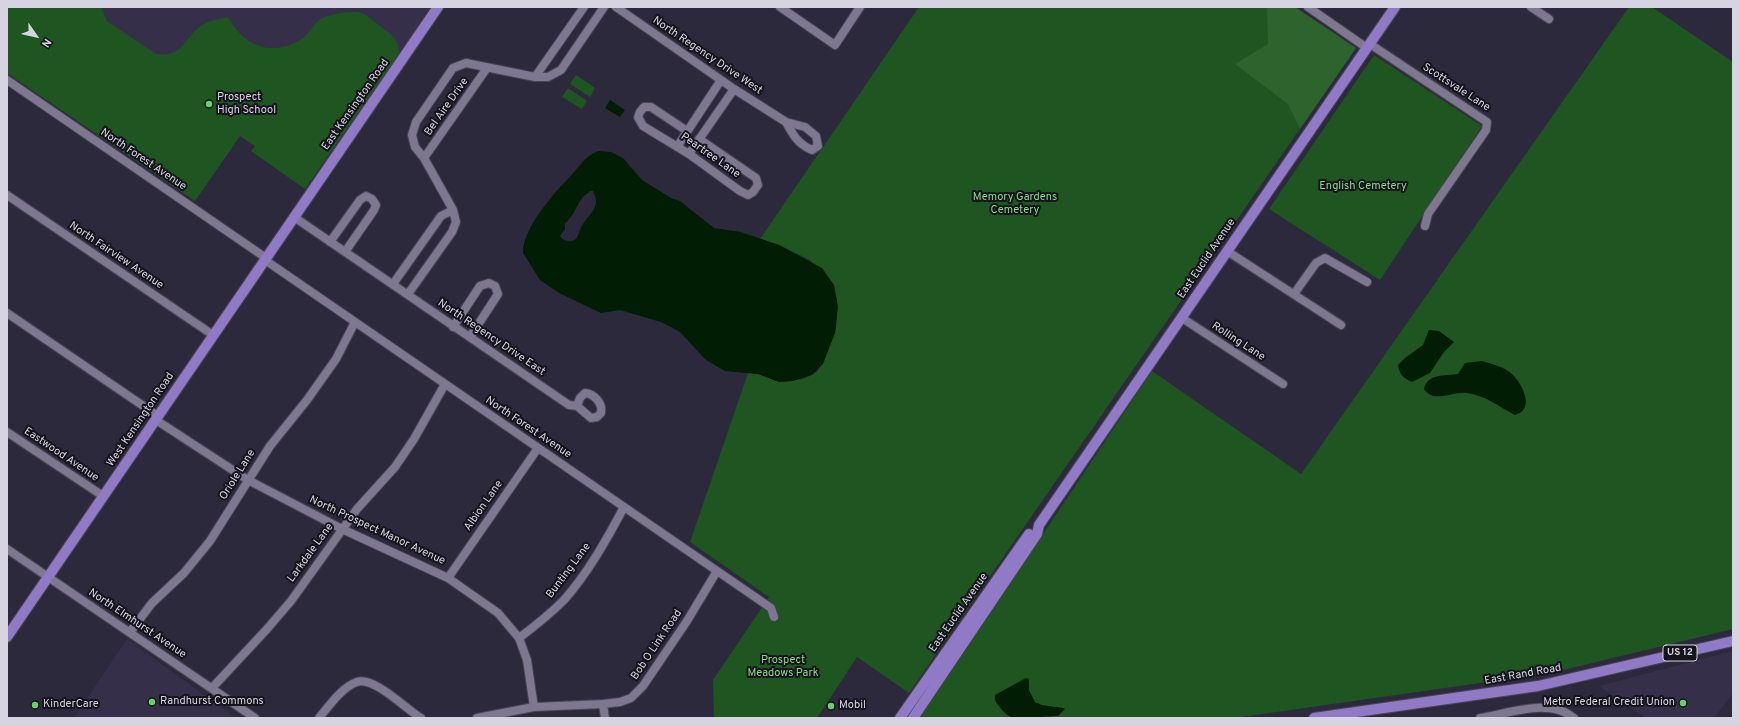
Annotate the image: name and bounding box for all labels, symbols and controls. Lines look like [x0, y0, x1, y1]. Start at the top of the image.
street label: North Regency Drive West [650, 14, 764, 98]
north arrow [16, 16, 56, 56]
text: N [38, 36, 54, 50]
street label: East Kensington Road [320, 57, 392, 153]
street label: Scottsvale Lane [1420, 61, 1492, 115]
street label: Bel Aire Drive [422, 76, 472, 138]
place label: Prospect High School [217, 91, 276, 117]
marker: Prospect High School [204, 99, 214, 109]
street label: North Forest Avenue [98, 126, 188, 194]
street label: Peartree Lane [678, 131, 742, 181]
park label: English Cemetery [1319, 180, 1407, 194]
park label: Memory Gardens Cemetery [973, 191, 1057, 217]
street label: East Euclid Avenue [1175, 217, 1239, 301]
street label: North Fairview Avenue [66, 220, 166, 292]
street label: North Regency Drive East [435, 297, 547, 379]
street label: Rolling Lane [1209, 320, 1267, 364]
street label: West Kensington Road [105, 370, 177, 470]
street label: North Forest Avenue [483, 394, 573, 462]
street label: Eastwood Avenue [21, 425, 101, 485]
street label: Oriole Lane [217, 447, 259, 503]
street label: Albion Lane [462, 478, 506, 534]
street label: North Prospect Manor Avenue [307, 494, 447, 568]
street label: Larkdale Lane [285, 521, 337, 585]
street label: Bunting Lane [544, 541, 594, 601]
street label: East Euclid Avenue [927, 571, 991, 655]
street label: North Elmhurst Avenue [86, 586, 188, 662]
street label: Bob O Link Road [629, 607, 685, 683]
road number: US 12 [1663, 645, 1697, 661]
park label: Prospect Meadows Park [747, 654, 819, 680]
street label: East Rand Road [1484, 662, 1562, 688]
place label: Randhurst Commons [160, 695, 264, 709]
place label: Metro Federal Credit Union [1543, 696, 1675, 710]
marker: Randhurst Commons [147, 697, 157, 707]
place label: KinderCare [43, 698, 99, 712]
marker: Metro Federal Credit Union [1678, 698, 1688, 708]
place label: Mobil [839, 699, 866, 713]
marker: KinderCare [30, 700, 40, 710]
marker: Mobil [826, 701, 836, 711]

